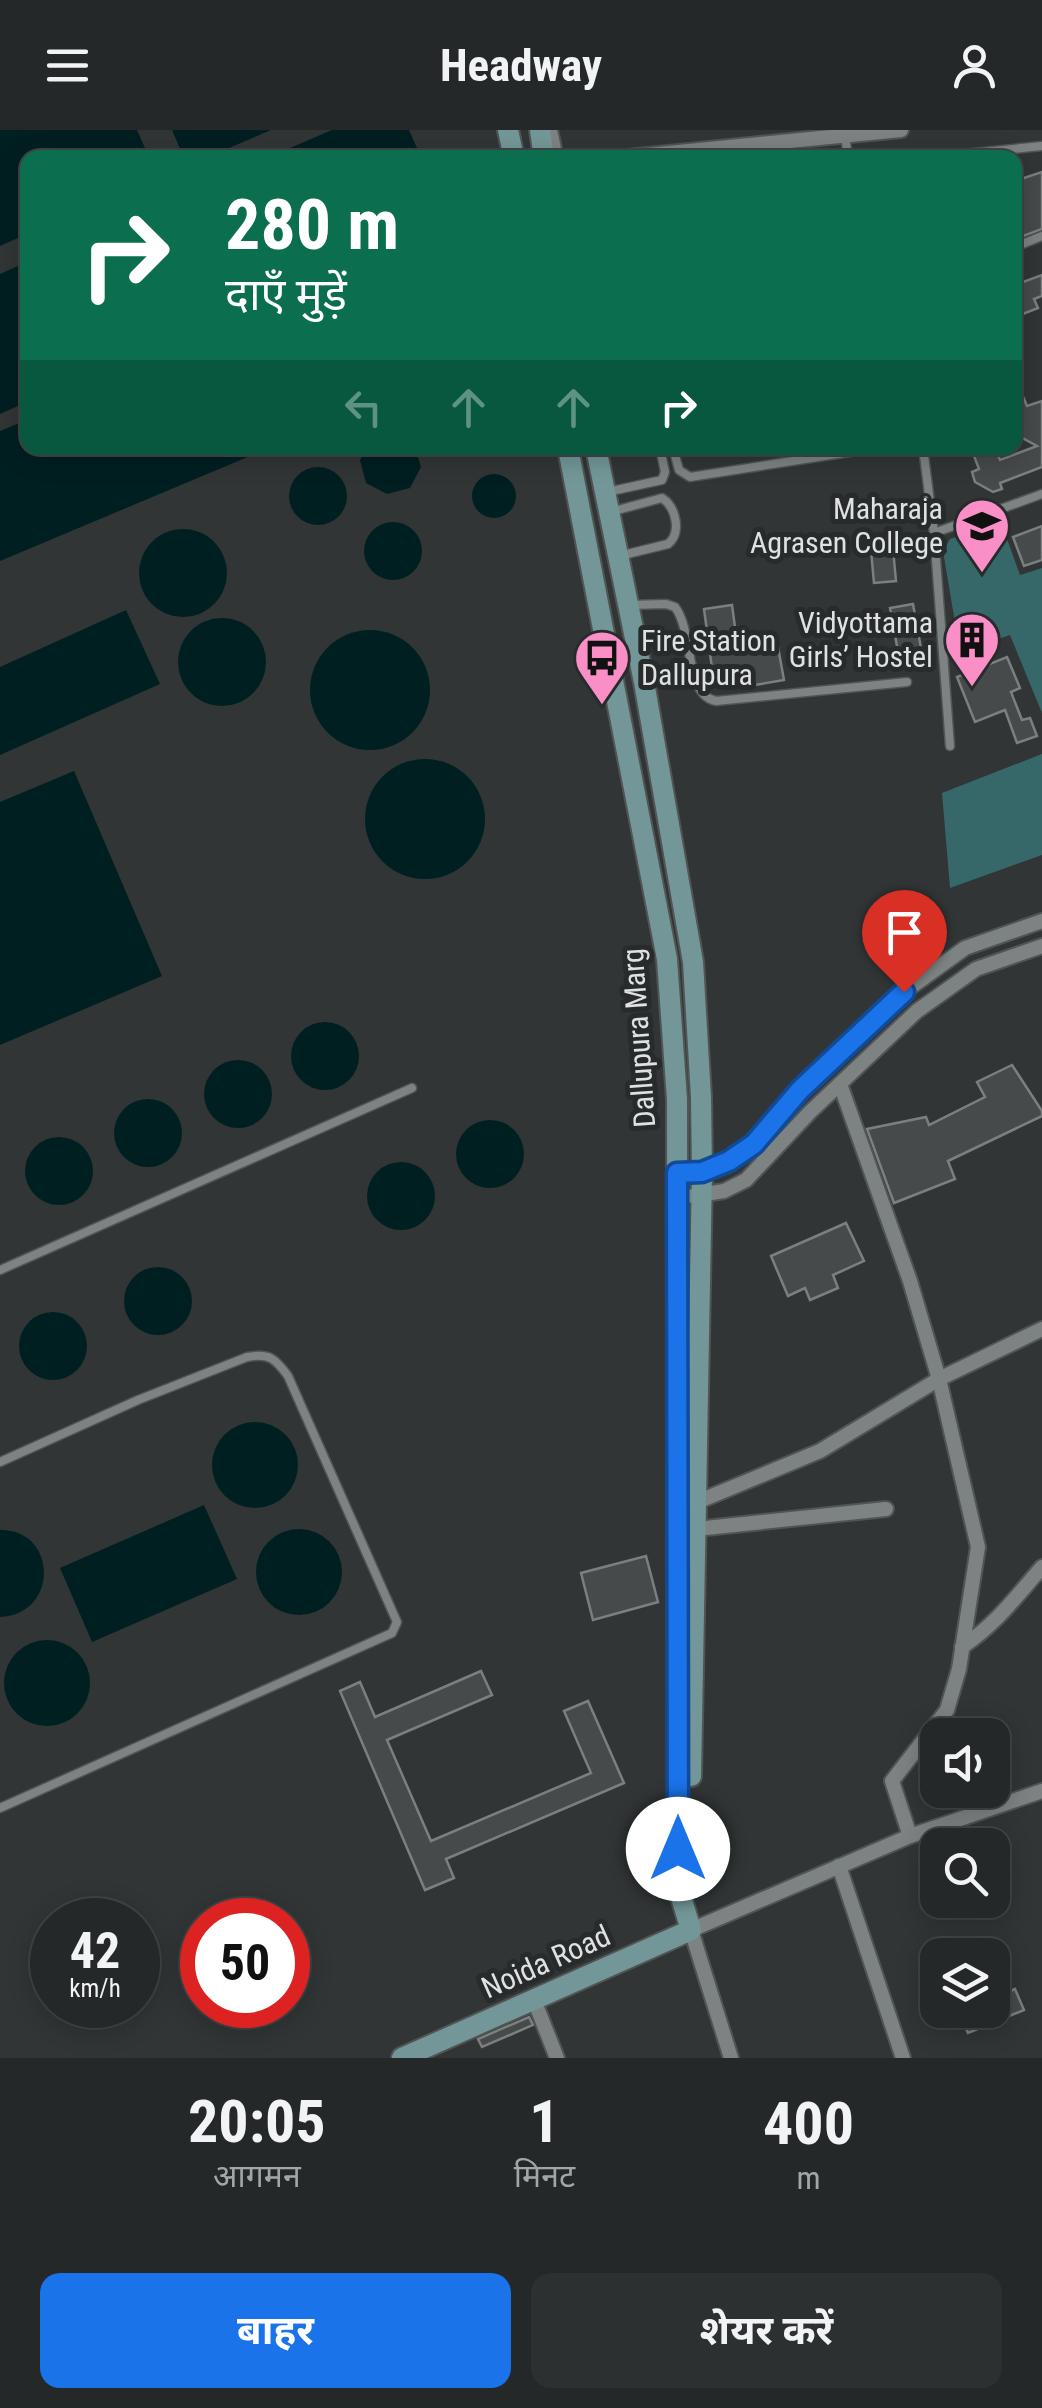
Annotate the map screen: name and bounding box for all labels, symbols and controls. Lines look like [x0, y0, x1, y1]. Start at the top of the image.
icon: menu [40, 38, 95, 93]
icon: person [947, 38, 1002, 93]
text: Headway [440, 39, 602, 92]
text: 280 m [225, 184, 399, 266]
icon: right [60, 190, 190, 320]
text: दाएँ मुड़ें [225, 268, 347, 321]
icon: left [336, 380, 391, 435]
icon: ahead [441, 380, 496, 435]
icon: ahead [546, 380, 601, 435]
icon: right [651, 380, 706, 435]
place label: Maharaja Agrasen College [750, 491, 943, 560]
school or university icon: Maharaja Agrasen College [952, 496, 1012, 575]
place label: Vidyottama Girls’ Hostel [789, 605, 933, 674]
building icon: Vidyottama Girls’ Hostel [942, 610, 1002, 689]
place label: Fire Station Dallupura [641, 623, 776, 692]
bus stop icon: Fire Station Dallupura [572, 628, 632, 707]
pin [862, 890, 947, 993]
icon: arrive [877, 905, 932, 960]
street label: Dallupura Marg [615, 947, 662, 1129]
map controls [920, 1718, 1010, 2028]
button: sound [920, 1718, 1010, 1808]
position arrow [626, 1797, 730, 1901]
button: search [920, 1828, 1010, 1918]
speed limit sign: 50 [180, 1898, 310, 2028]
street label: Noida Road [476, 1918, 615, 2005]
text: 42 [70, 1922, 120, 1980]
button: layers [920, 1938, 1010, 2028]
text: km/h [69, 1974, 121, 2003]
text: 20:05 [188, 2086, 326, 2157]
text: 1 [529, 2086, 560, 2157]
text: 400 [763, 2088, 854, 2159]
text: आगमन [213, 2157, 301, 2195]
text: मिनट [514, 2157, 575, 2195]
text: m [796, 2159, 821, 2197]
button: बाहर [40, 2273, 511, 2388]
button: शेयर करें [531, 2273, 1002, 2388]

